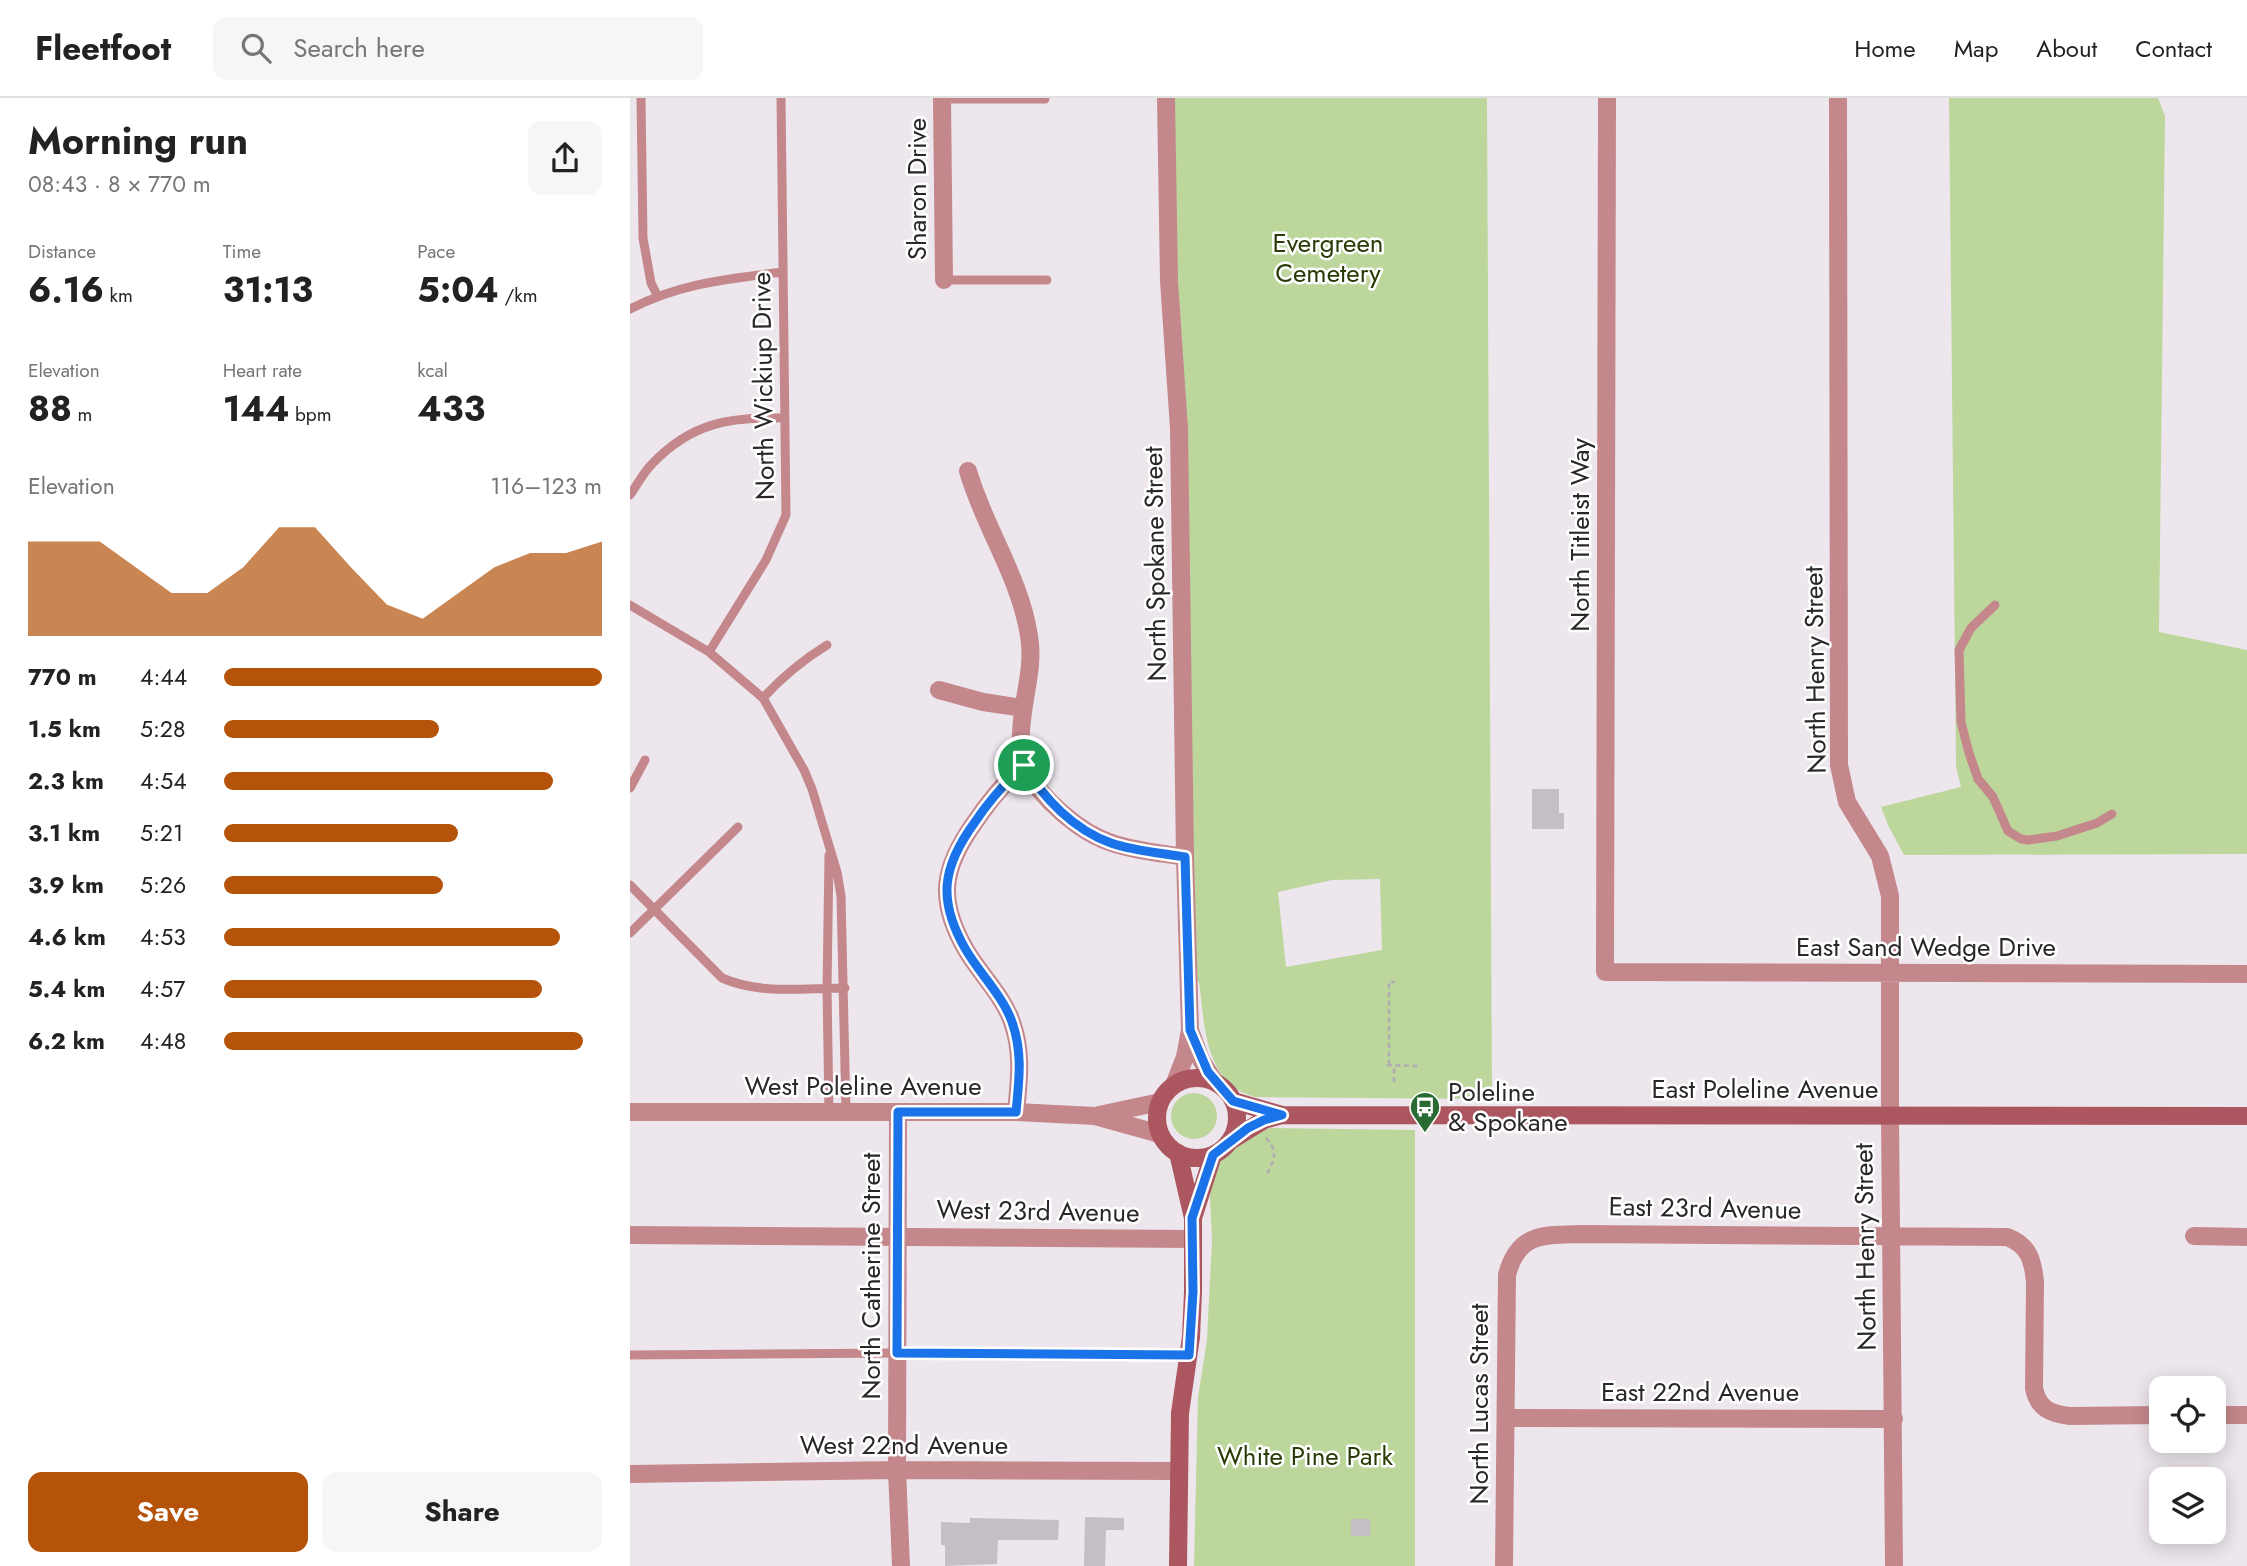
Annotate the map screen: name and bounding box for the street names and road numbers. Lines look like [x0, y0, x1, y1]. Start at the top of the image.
street label: Sharon Drive [898, 118, 936, 260]
street label: North Wickiup Drive [742, 272, 784, 500]
street label: North Titleist Way [1561, 438, 1599, 632]
street label: North Spokane Street [1134, 445, 1176, 682]
street label: North Henry Street [1794, 565, 1836, 774]
street label: East Sand Wedge Drive [1796, 928, 2056, 966]
street label: West Poleline Avenue [744, 1067, 982, 1105]
street label: East Poleline Avenue [1652, 1070, 1878, 1108]
street label: North Henry Street [1844, 1142, 1886, 1351]
street label: North Catherine Street [852, 1152, 890, 1400]
street label: East 23rd Avenue [1608, 1187, 1802, 1229]
street label: West 23rd Avenue [936, 1190, 1140, 1232]
street label: North Lucas Street [1460, 1303, 1498, 1505]
street label: East 22nd Avenue [1601, 1373, 1799, 1411]
street label: West 22nd Avenue [800, 1426, 1008, 1464]

